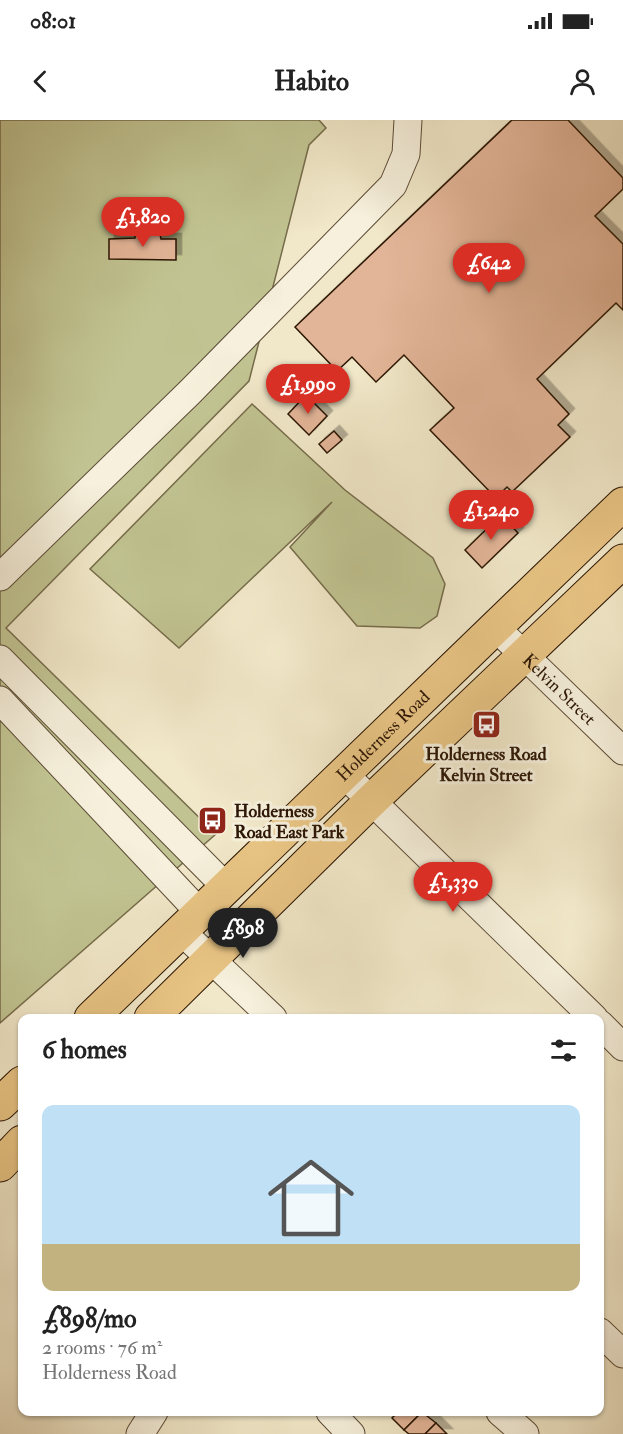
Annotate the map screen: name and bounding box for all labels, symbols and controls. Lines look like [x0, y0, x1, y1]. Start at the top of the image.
text: 08:01 [30, 7, 76, 35]
icon: back [24, 65, 57, 98]
text: Habito [274, 65, 349, 98]
icon: person [566, 65, 599, 98]
pin: £1,820 [94, 197, 192, 248]
text: £1,820 [115, 204, 171, 229]
pin: £642 [453, 243, 525, 294]
text: £642 [467, 250, 511, 275]
pin: £1,990 [259, 364, 357, 415]
text: £1,990 [280, 371, 336, 396]
pin: £1,240 [442, 490, 540, 541]
text: £1,240 [463, 497, 519, 522]
street label: Kelvin Street [518, 648, 601, 730]
street label: Holderness Road [331, 685, 435, 786]
bus stop icon: Holderness Road Kelvin Street [470, 709, 502, 741]
place label: Holderness Road Kelvin Street [425, 743, 547, 787]
place label: Holderness Road East Park [234, 800, 345, 844]
bus stop icon: Holderness Road East Park [197, 805, 229, 837]
pin: £1,330 [404, 862, 502, 913]
text: £1,330 [428, 869, 478, 894]
pin: £898 [207, 908, 279, 959]
text: £898 [222, 915, 264, 940]
text: 6 homes [42, 1034, 127, 1066]
icon: filters [547, 1034, 580, 1067]
icon: home [257, 1144, 365, 1252]
text: £898/mo [42, 1303, 137, 1335]
text: 2 rooms · 76 m² [42, 1335, 162, 1360]
text: Holderness Road [42, 1360, 177, 1385]

